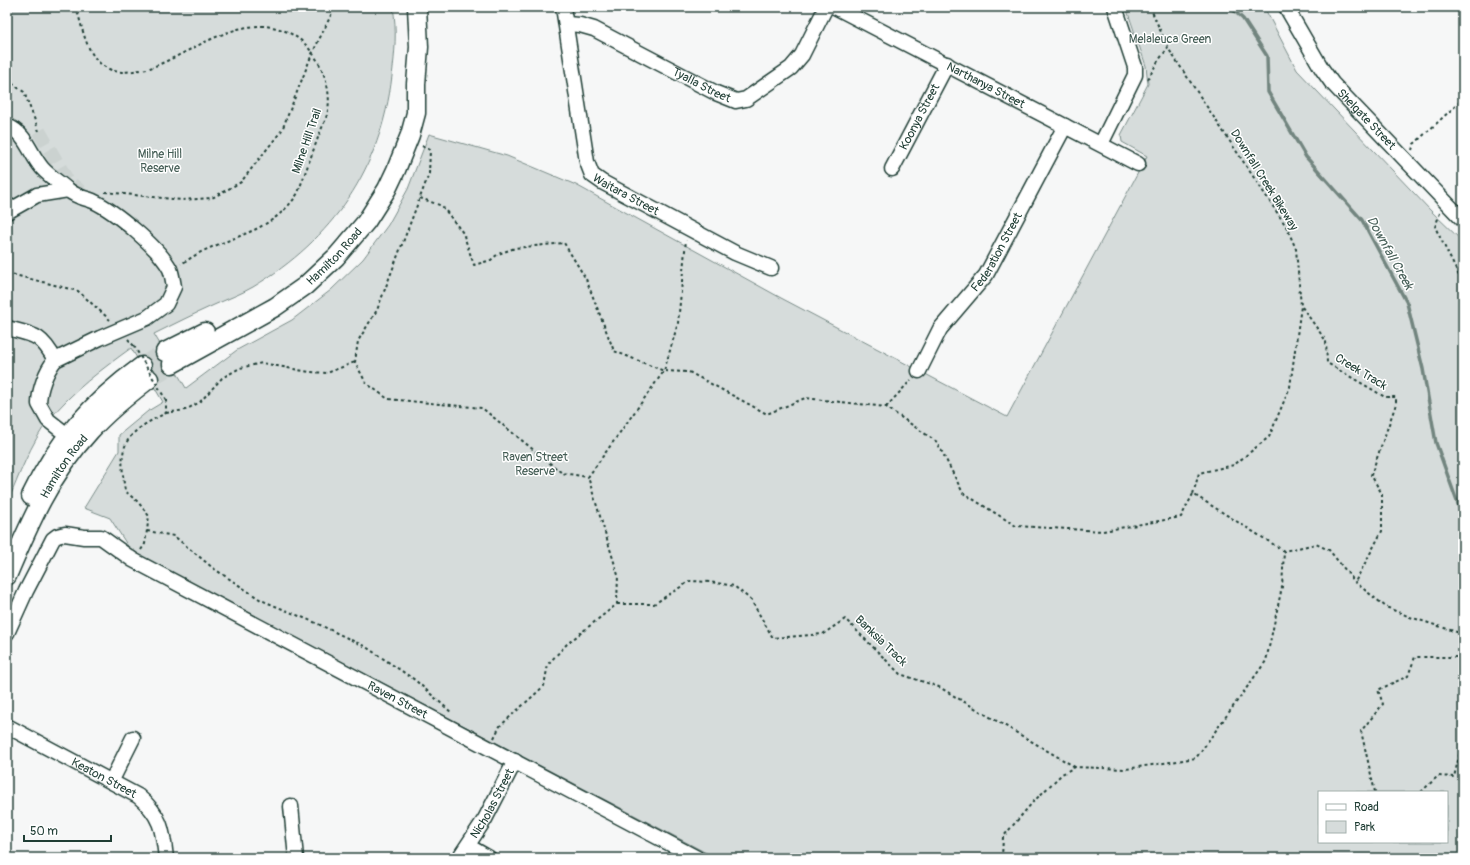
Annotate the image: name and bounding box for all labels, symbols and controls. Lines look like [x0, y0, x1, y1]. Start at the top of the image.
park label: Melaleuca Green [1129, 32, 1211, 47]
street label: Narthanya Street [944, 59, 1028, 112]
street label: Tyalla Street [670, 64, 733, 106]
street label: Koonya Street [896, 81, 943, 152]
street label: Shelgate Street [1334, 86, 1399, 153]
street label: Milne Hill Trail [289, 106, 325, 176]
street label: Downfall Creek Bikeway [1227, 127, 1301, 233]
park label: Milne Hill Reserve [138, 147, 182, 176]
street label: Waitara Street [590, 170, 662, 219]
street label: Federation Street [968, 210, 1025, 295]
water label: Downfall Creek [1363, 213, 1418, 294]
street label: Hamilton Road [303, 224, 365, 288]
street label: Creek Track [1332, 351, 1390, 393]
street label: Hamilton Road [37, 431, 91, 501]
park label: Raven Street Reserve [502, 450, 568, 479]
street label: Banksia Track [852, 612, 910, 670]
street label: Raven Street [365, 678, 430, 722]
street label: Keaton Street [69, 754, 139, 801]
street label: Nicholas Street [467, 766, 517, 841]
legend [1318, 791, 1448, 843]
text: Road [1354, 800, 1379, 815]
scale bar [24, 817, 111, 843]
text: Park [1354, 820, 1375, 835]
text: 50 m [30, 824, 58, 839]

